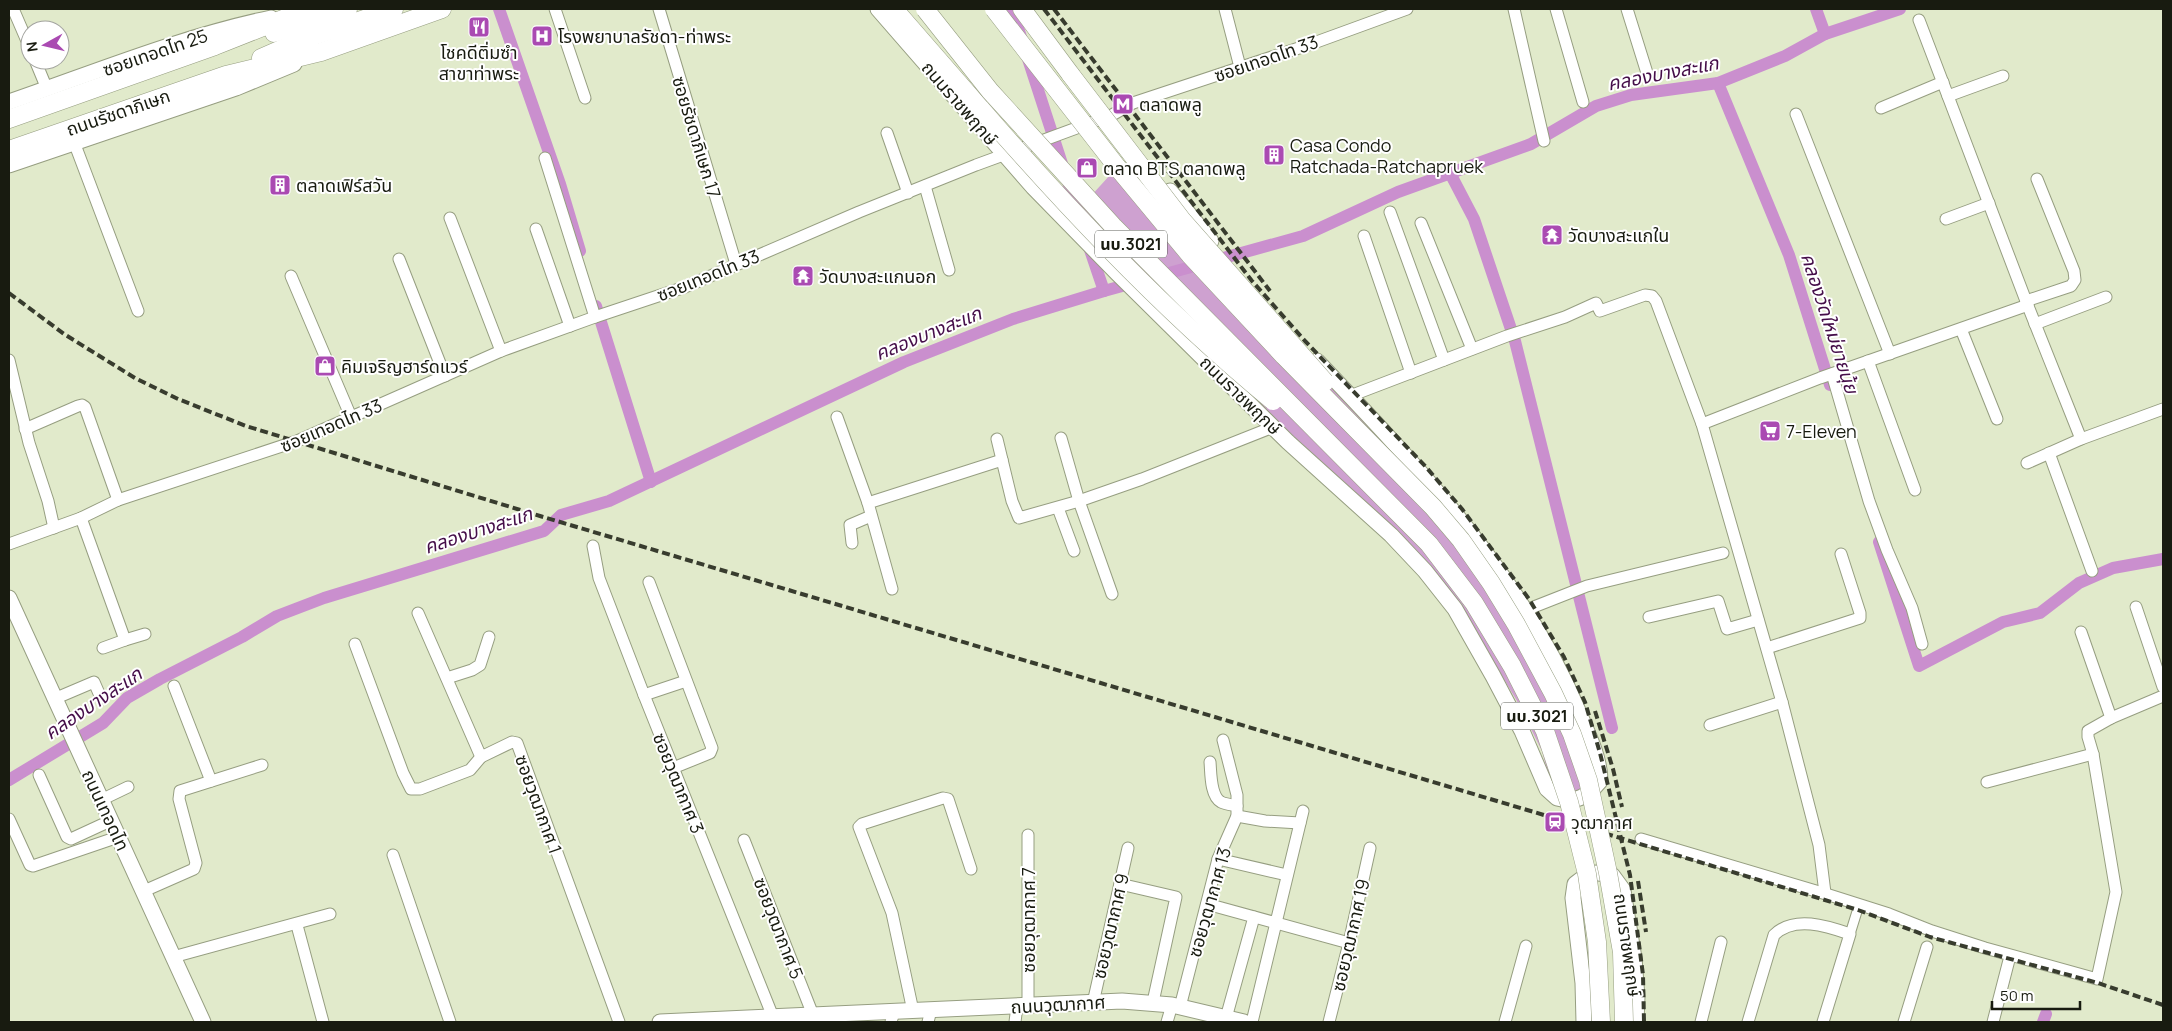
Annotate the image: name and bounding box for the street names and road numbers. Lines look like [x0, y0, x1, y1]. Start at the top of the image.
street label: ซอยเทอดไท 25 [99, 23, 211, 81]
street label: ซอยเทอดไท 33 [1211, 29, 1321, 87]
street label: ถนนราชพฤกษ์ [917, 56, 1003, 150]
street label: ซอยรัชดาภิเษก 17 [667, 73, 727, 201]
street label: ถนนรัชดาภิเษก [63, 83, 173, 141]
road number: นบ.3021 [1095, 230, 1167, 258]
street label: ซอยเทอดไท 33 [653, 244, 763, 306]
street label: ถนนราชพฤกษ์ [1195, 350, 1287, 440]
street label: ซอยเทอดไท 33 [276, 393, 386, 457]
road number: นบ.3021 [1501, 702, 1573, 729]
street label: ซอยวุฒากาศ 3 [648, 729, 710, 837]
street label: ซอยวุฒากาศ 1 [510, 751, 568, 857]
street label: ถนนเทอดไท [77, 765, 135, 855]
street label: ซอยวุฒากาศ 13 [1182, 844, 1236, 960]
street label: ซอยวุฒากาศ 7 [1016, 867, 1040, 973]
street label: ซอยวุฒากาศ 9 [1086, 871, 1134, 981]
street label: ซอยวุฒากาศ 5 [749, 874, 809, 982]
street label: ซอยวุฒากาศ 19 [1325, 876, 1375, 994]
street label: ถนนราชพฤกษ์ [1609, 892, 1647, 998]
street label: ถนนวุฒากาศ [1010, 990, 1106, 1018]

